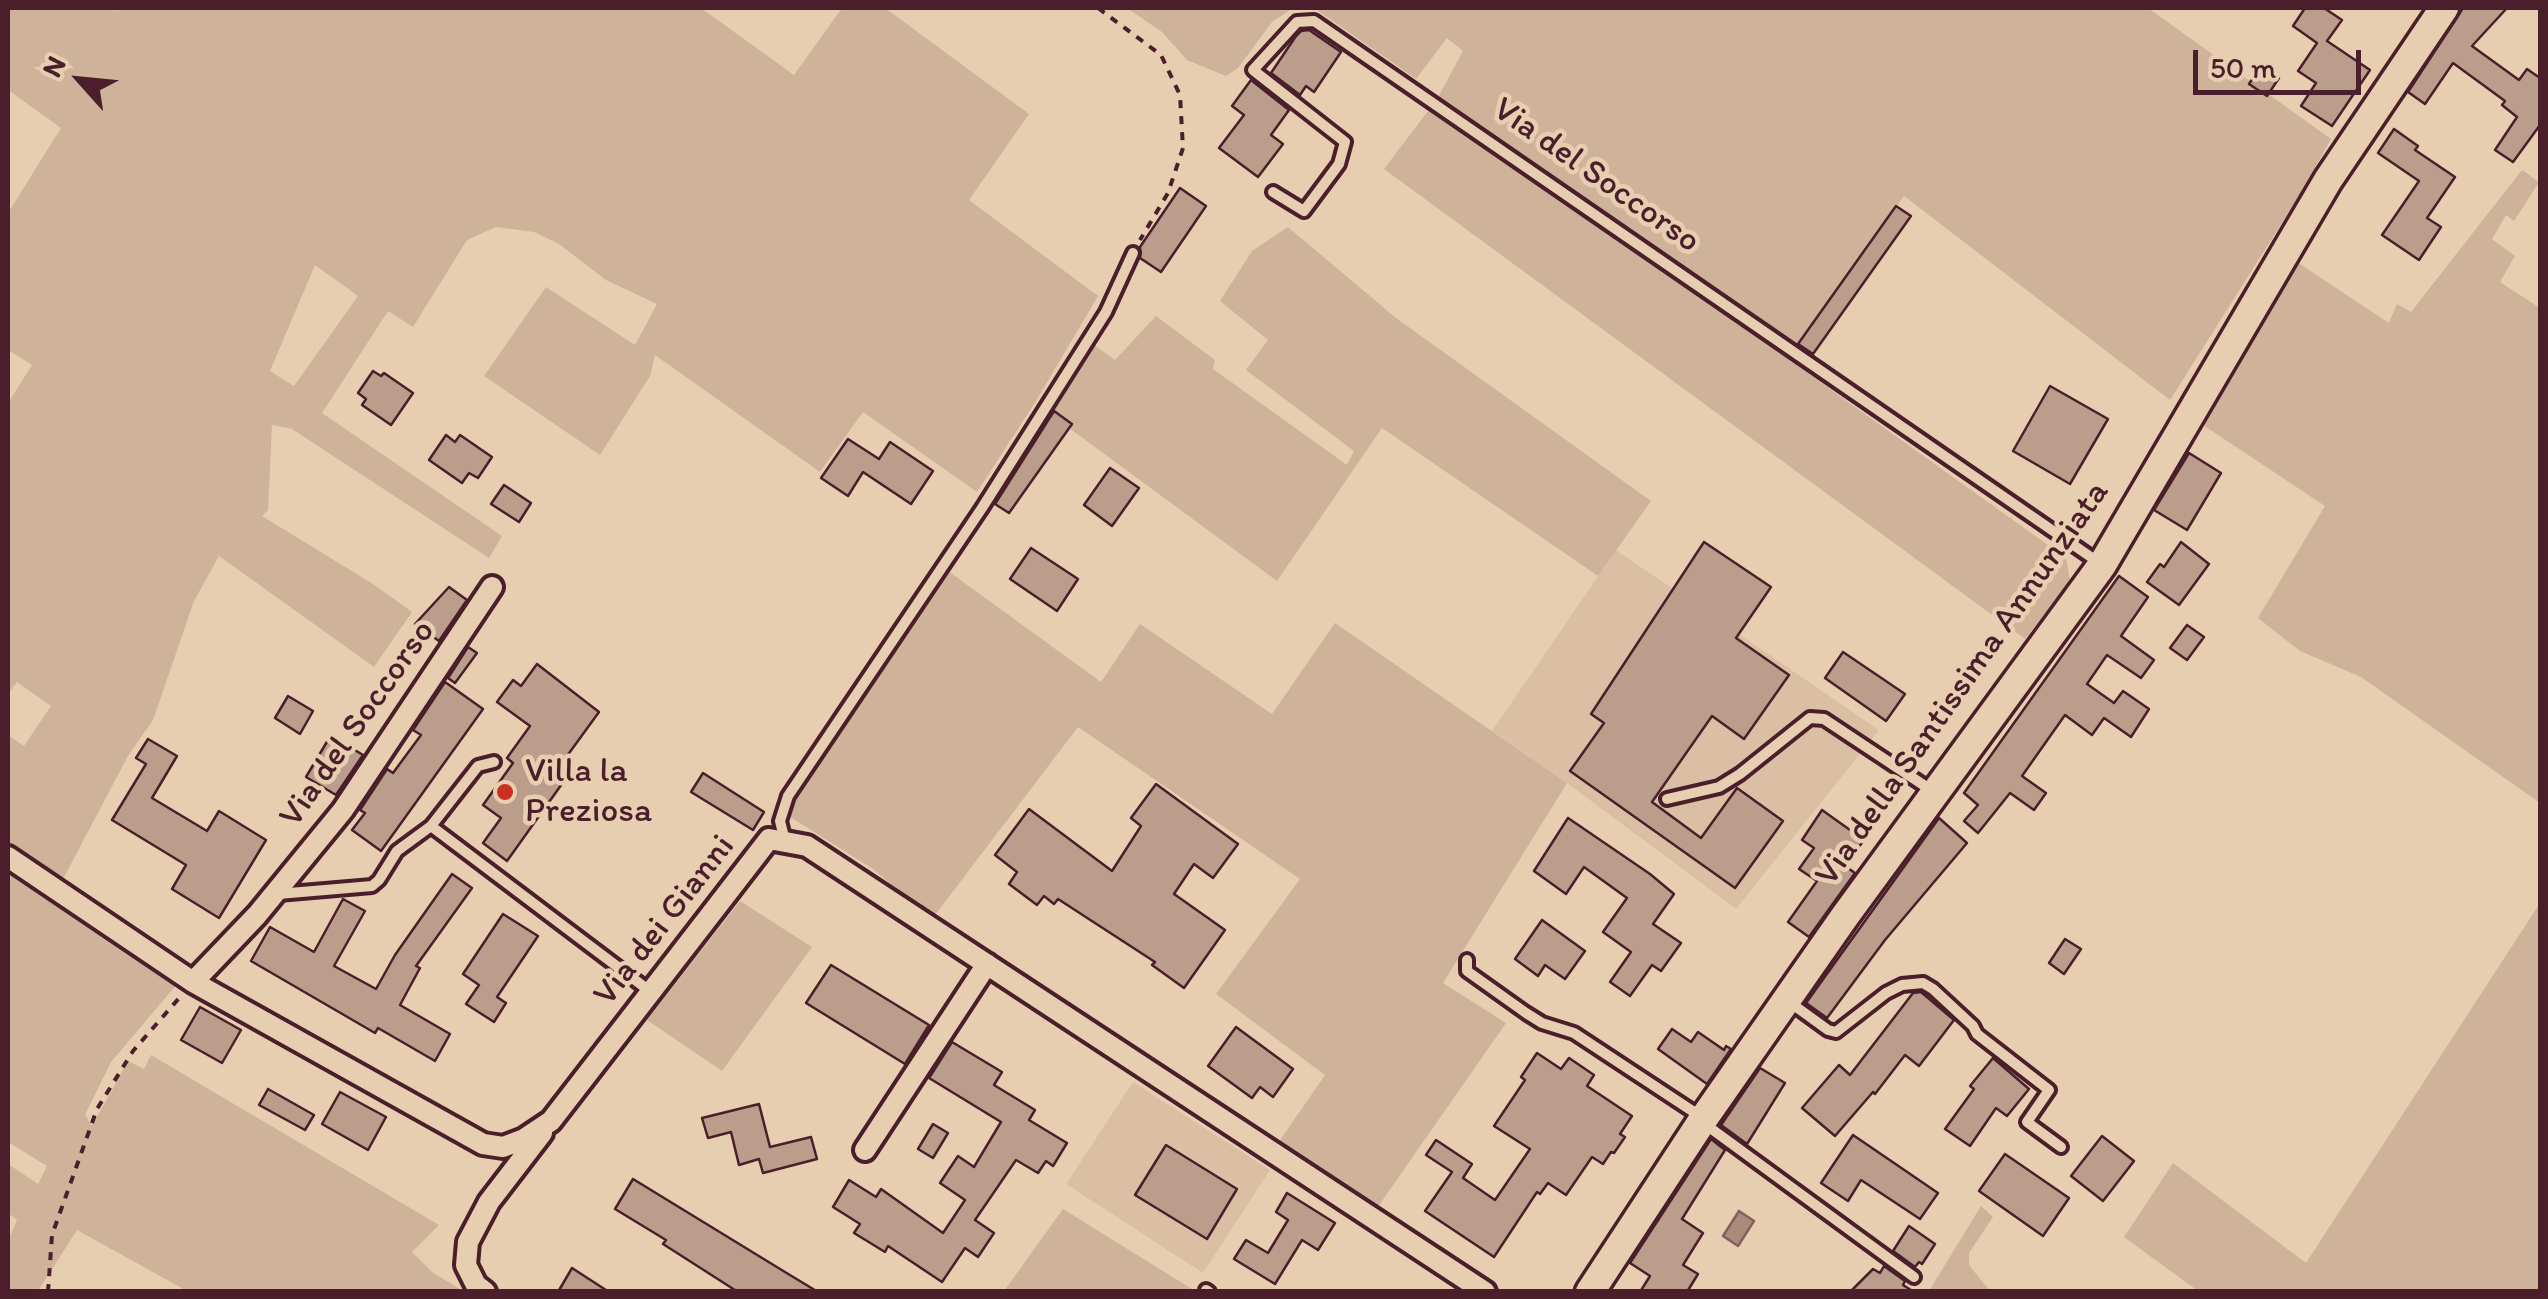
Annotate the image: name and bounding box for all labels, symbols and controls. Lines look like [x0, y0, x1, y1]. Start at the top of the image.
north arrow [30, 30, 130, 130]
scale bar [2198, 30, 2366, 92]
text: 50 m [2210, 49, 2276, 86]
text: N [34, 50, 73, 83]
street label: Via del Soccorso [1484, 89, 1708, 263]
street label: Via della Santissima Annunziata [1807, 474, 2119, 894]
street label: Via del Soccorso [271, 612, 445, 836]
place label: Villa la Preziosa [525, 751, 652, 833]
marker: Villa la Preziosa [494, 781, 516, 803]
street label: Via dei Gianni [585, 827, 745, 1015]

